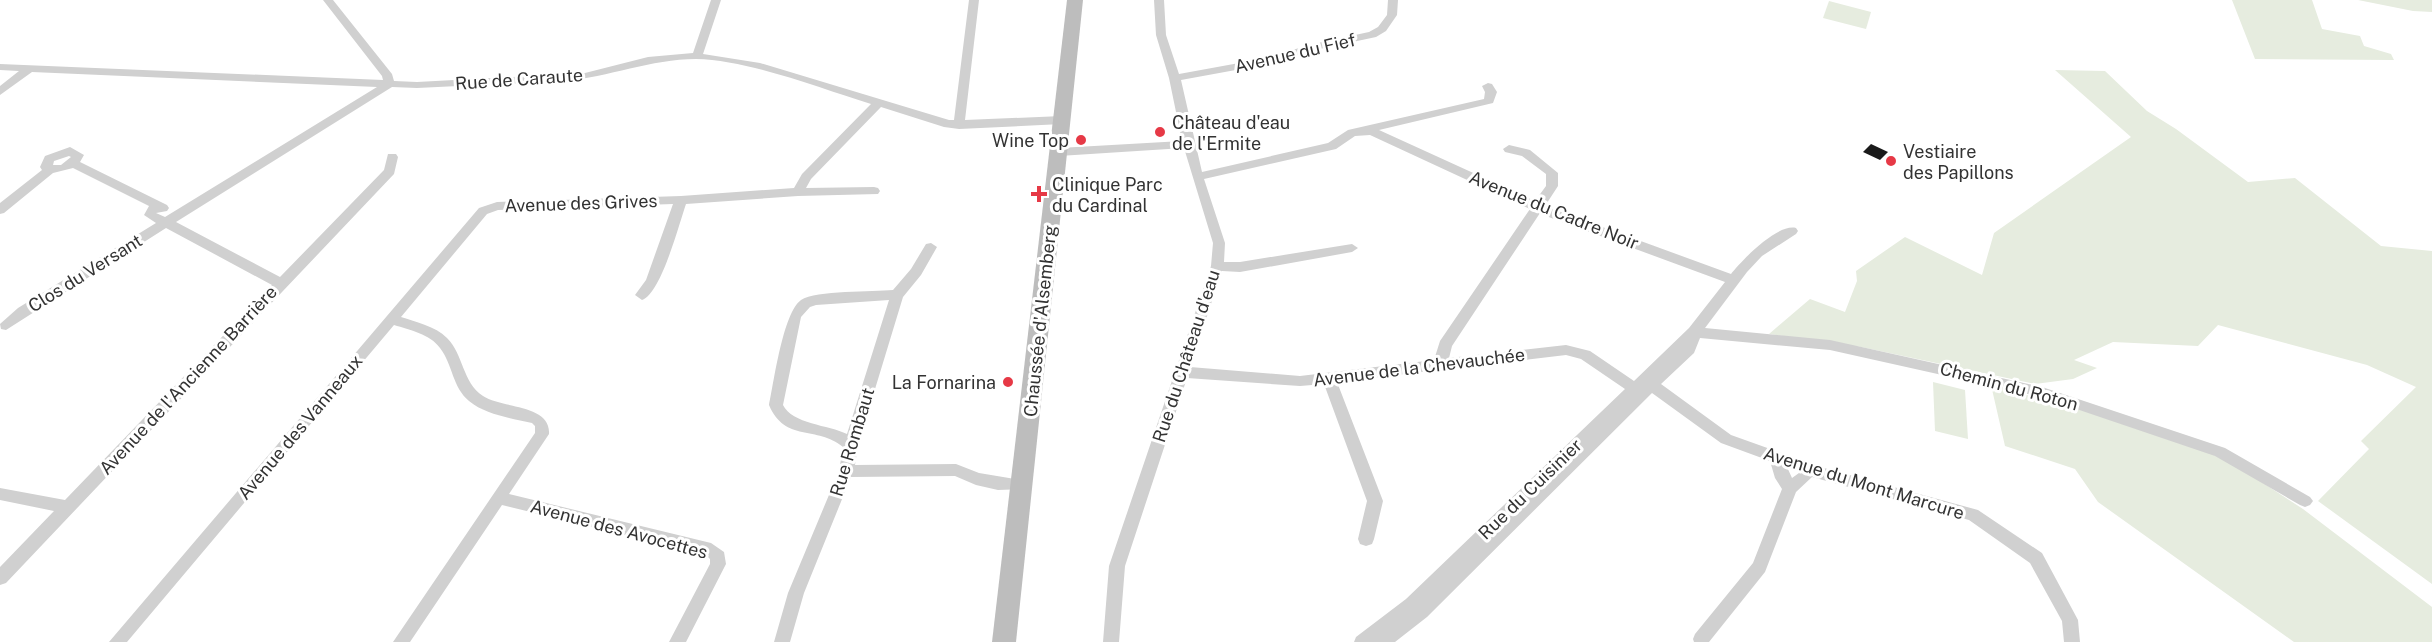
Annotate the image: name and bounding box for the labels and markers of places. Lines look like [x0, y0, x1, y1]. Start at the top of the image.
place label: Château d'eau de l'Ermite [1172, 112, 1290, 154]
marker: Château d'eau de l'Ermite [1153, 125, 1167, 139]
place label: Wine Top [992, 130, 1069, 151]
marker: Wine Top [1074, 133, 1088, 147]
place label: Vestiaire des Papillons [1903, 141, 2014, 183]
marker: Vestiaire des Papillons [1884, 154, 1898, 168]
place label: Clinique Parc du Cardinal [1052, 174, 1163, 216]
marker: Clinique Parc du Cardinal [1030, 185, 1048, 203]
place label: La Fornarina [892, 372, 996, 393]
marker: La Fornarina [1001, 375, 1015, 389]

